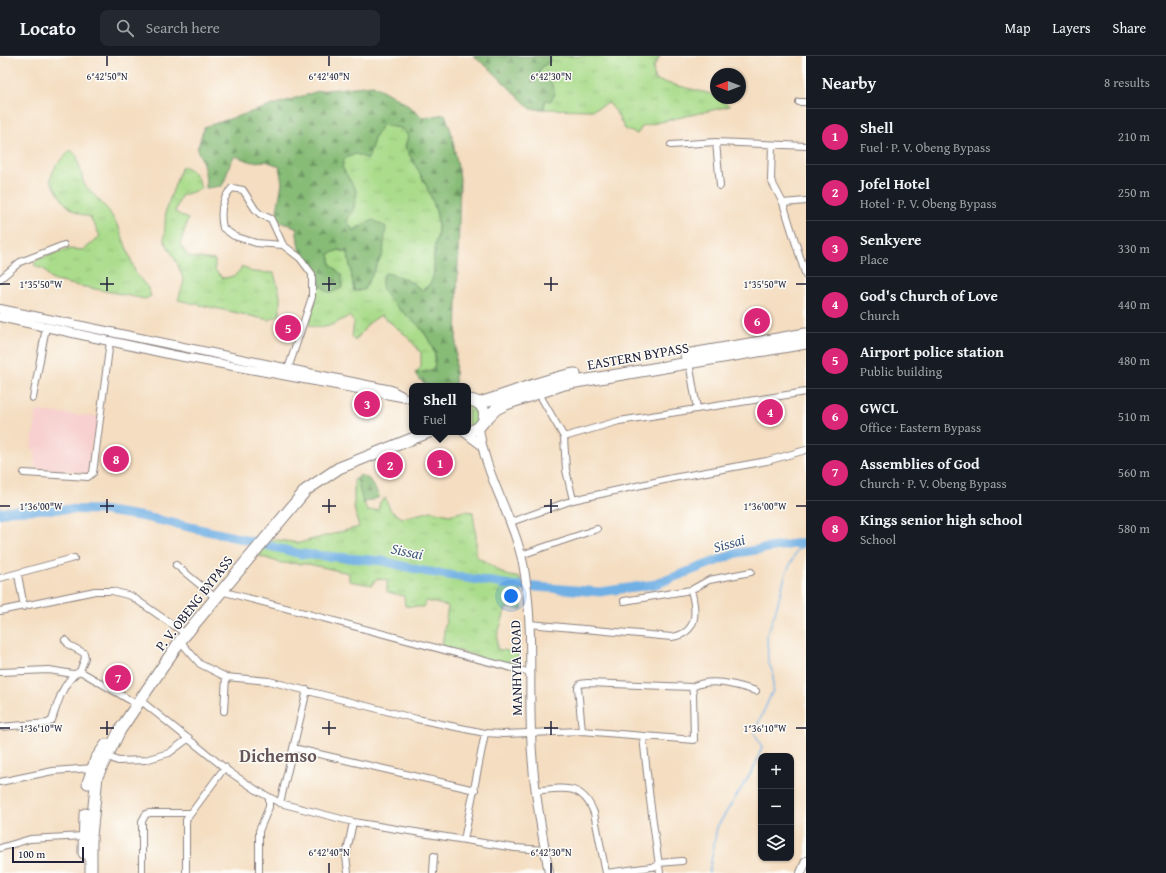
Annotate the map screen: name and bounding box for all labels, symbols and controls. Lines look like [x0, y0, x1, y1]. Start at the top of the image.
search box [100, 10, 380, 46]
text: Locato [20, 14, 76, 42]
icon: search [114, 17, 136, 39]
text: Search here [146, 17, 220, 38]
text: Map [1005, 18, 1031, 38]
text: Layers [1053, 18, 1091, 38]
text: Share [1113, 18, 1146, 38]
north arrow [710, 68, 746, 104]
text: 6°42'50"N [86, 69, 128, 84]
text: 6°42'40"N [308, 69, 350, 84]
text: 6°42'30"N [530, 69, 572, 84]
text: Nearby [822, 70, 876, 95]
text: 8 results [1104, 73, 1150, 92]
text: Shell [860, 117, 893, 138]
text: 1 [832, 127, 838, 146]
text: 210 m [1118, 127, 1150, 146]
text: Fuel · P. V. Obeng Bypass [860, 138, 990, 157]
text: Jofel Hotel [860, 173, 930, 194]
text: 2 [832, 183, 838, 202]
text: 250 m [1118, 183, 1150, 202]
text: Hotel · P. V. Obeng Bypass [860, 194, 997, 213]
text: Senkyere [860, 229, 921, 250]
text: 3 [832, 239, 838, 258]
text: 330 m [1118, 239, 1150, 258]
text: Place [860, 250, 889, 269]
text: 1°35'50"W [19, 277, 63, 292]
text: 1°35'50"W [743, 277, 787, 292]
text: God's Church of Love [860, 285, 998, 306]
text: 4 [832, 295, 838, 314]
text: 440 m [1118, 295, 1150, 314]
pin: 6 [744, 306, 770, 336]
text: Church [860, 306, 899, 325]
pin: 5 [275, 313, 301, 343]
street label: EASTERN BYPASS [586, 337, 691, 375]
text: Airport police station [860, 341, 1004, 362]
text: 5 [832, 351, 838, 370]
text: 480 m [1118, 351, 1150, 370]
text: Public building [860, 362, 942, 381]
popup [409, 383, 471, 435]
pin: 3 [354, 389, 380, 419]
text: Shell [423, 389, 457, 410]
pin: 4 [757, 397, 783, 427]
text: GWCL [860, 397, 898, 418]
text: 6 [832, 407, 838, 426]
text: 510 m [1118, 407, 1150, 426]
text: Fuel [423, 410, 446, 429]
text: Office · Eastern Bypass [860, 418, 981, 437]
pin: 8 [103, 444, 129, 474]
pin: 1 [427, 448, 453, 478]
pin: 2 [377, 450, 403, 480]
text: Assemblies of God [860, 453, 980, 474]
text: 7 [832, 463, 838, 482]
text: 560 m [1118, 463, 1150, 482]
text: Church · P. V. Obeng Bypass [860, 474, 1007, 493]
text: 1°36'00"W [19, 499, 63, 514]
text: 1°36'00"W [743, 499, 787, 514]
text: Kings senior high school [860, 509, 1022, 530]
text: 8 [832, 519, 838, 538]
text: 580 m [1118, 519, 1150, 538]
water label: Sissai [711, 528, 747, 558]
text: School [860, 530, 896, 549]
water label: Sissai [389, 538, 425, 564]
street label: P. V. OBENG BYPASS [150, 551, 238, 655]
your location [501, 586, 521, 606]
street label: MANHYIA ROAD [505, 620, 527, 716]
pin: 7 [105, 663, 131, 693]
text: 1°36'10"W [19, 721, 63, 736]
text: 1°36'10"W [743, 721, 787, 736]
district label: Dichemso [239, 742, 317, 769]
map controls [758, 753, 794, 861]
button: + [758, 753, 794, 789]
button: − [758, 789, 794, 825]
button: layers [758, 825, 794, 861]
scale bar [12, 845, 84, 864]
text: 6°42'40"N [308, 845, 350, 860]
text: 6°42'30"N [530, 845, 572, 860]
text: 100 m [18, 846, 45, 862]

